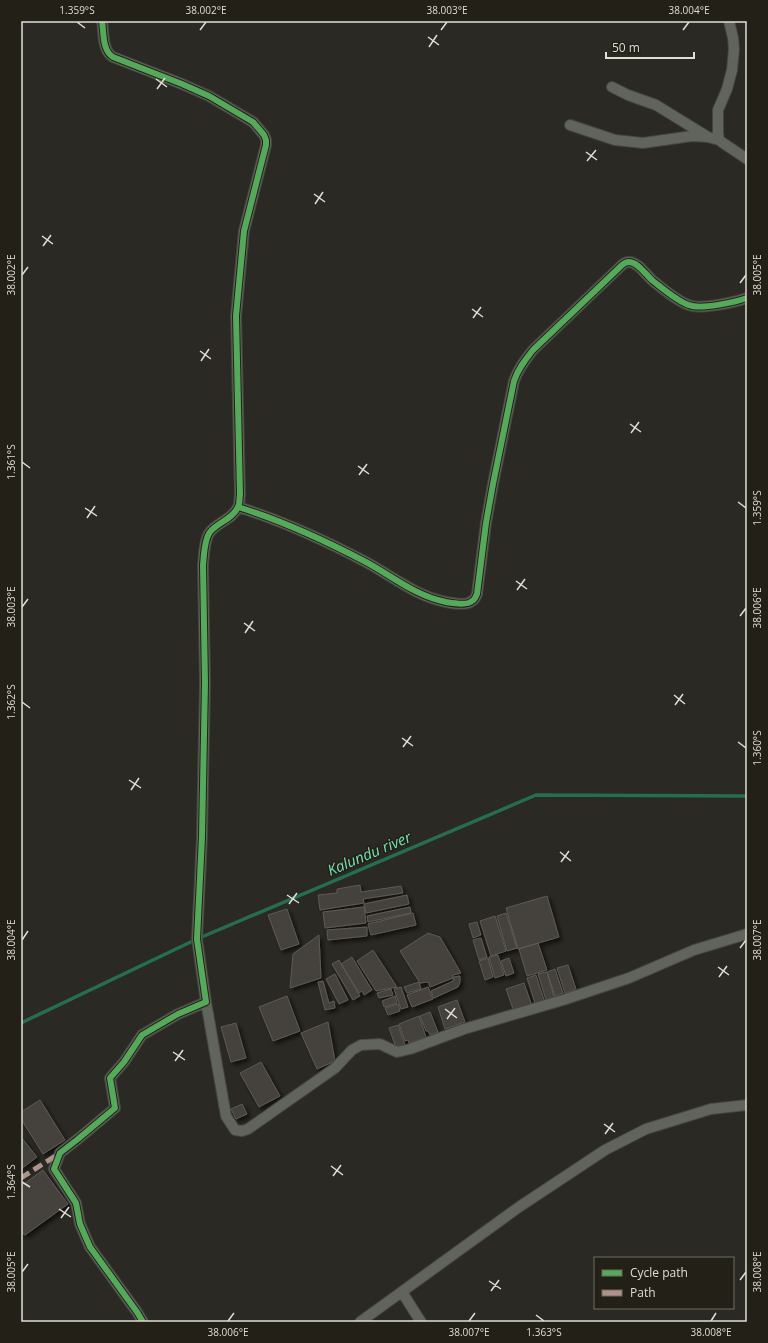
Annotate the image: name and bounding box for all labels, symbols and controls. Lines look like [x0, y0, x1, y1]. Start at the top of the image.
text: 1.359°S [59, 3, 95, 17]
text: 38.002°E [185, 3, 227, 17]
text: 38.003°E [426, 3, 468, 17]
text: 38.004°E [668, 3, 710, 17]
scale bar [606, 34, 694, 60]
text: 50 m [612, 39, 640, 56]
text: 38.002°E [4, 254, 18, 296]
text: 38.005°E [750, 254, 764, 296]
text: 1.361°S [4, 444, 18, 480]
text: 1.359°S [750, 490, 764, 526]
text: 38.003°E [4, 586, 18, 628]
text: 38.006°E [750, 587, 764, 629]
text: 1.362°S [4, 684, 18, 720]
text: 1.360°S [750, 730, 764, 766]
water label: Kalundu river [324, 826, 415, 880]
text: 38.004°E [4, 919, 18, 961]
text: 38.007°E [750, 919, 764, 961]
text: 1.364°S [4, 1164, 18, 1200]
text: 38.005°E [4, 1251, 18, 1293]
text: 38.008°E [750, 1251, 764, 1293]
legend [594, 1257, 734, 1309]
text: Cycle path [630, 1264, 688, 1281]
text: Path [630, 1284, 656, 1301]
text: 38.006°E [207, 1325, 249, 1339]
text: 38.007°E [448, 1325, 490, 1339]
text: 1.363°S [526, 1325, 562, 1339]
text: 38.008°E [690, 1325, 732, 1339]

